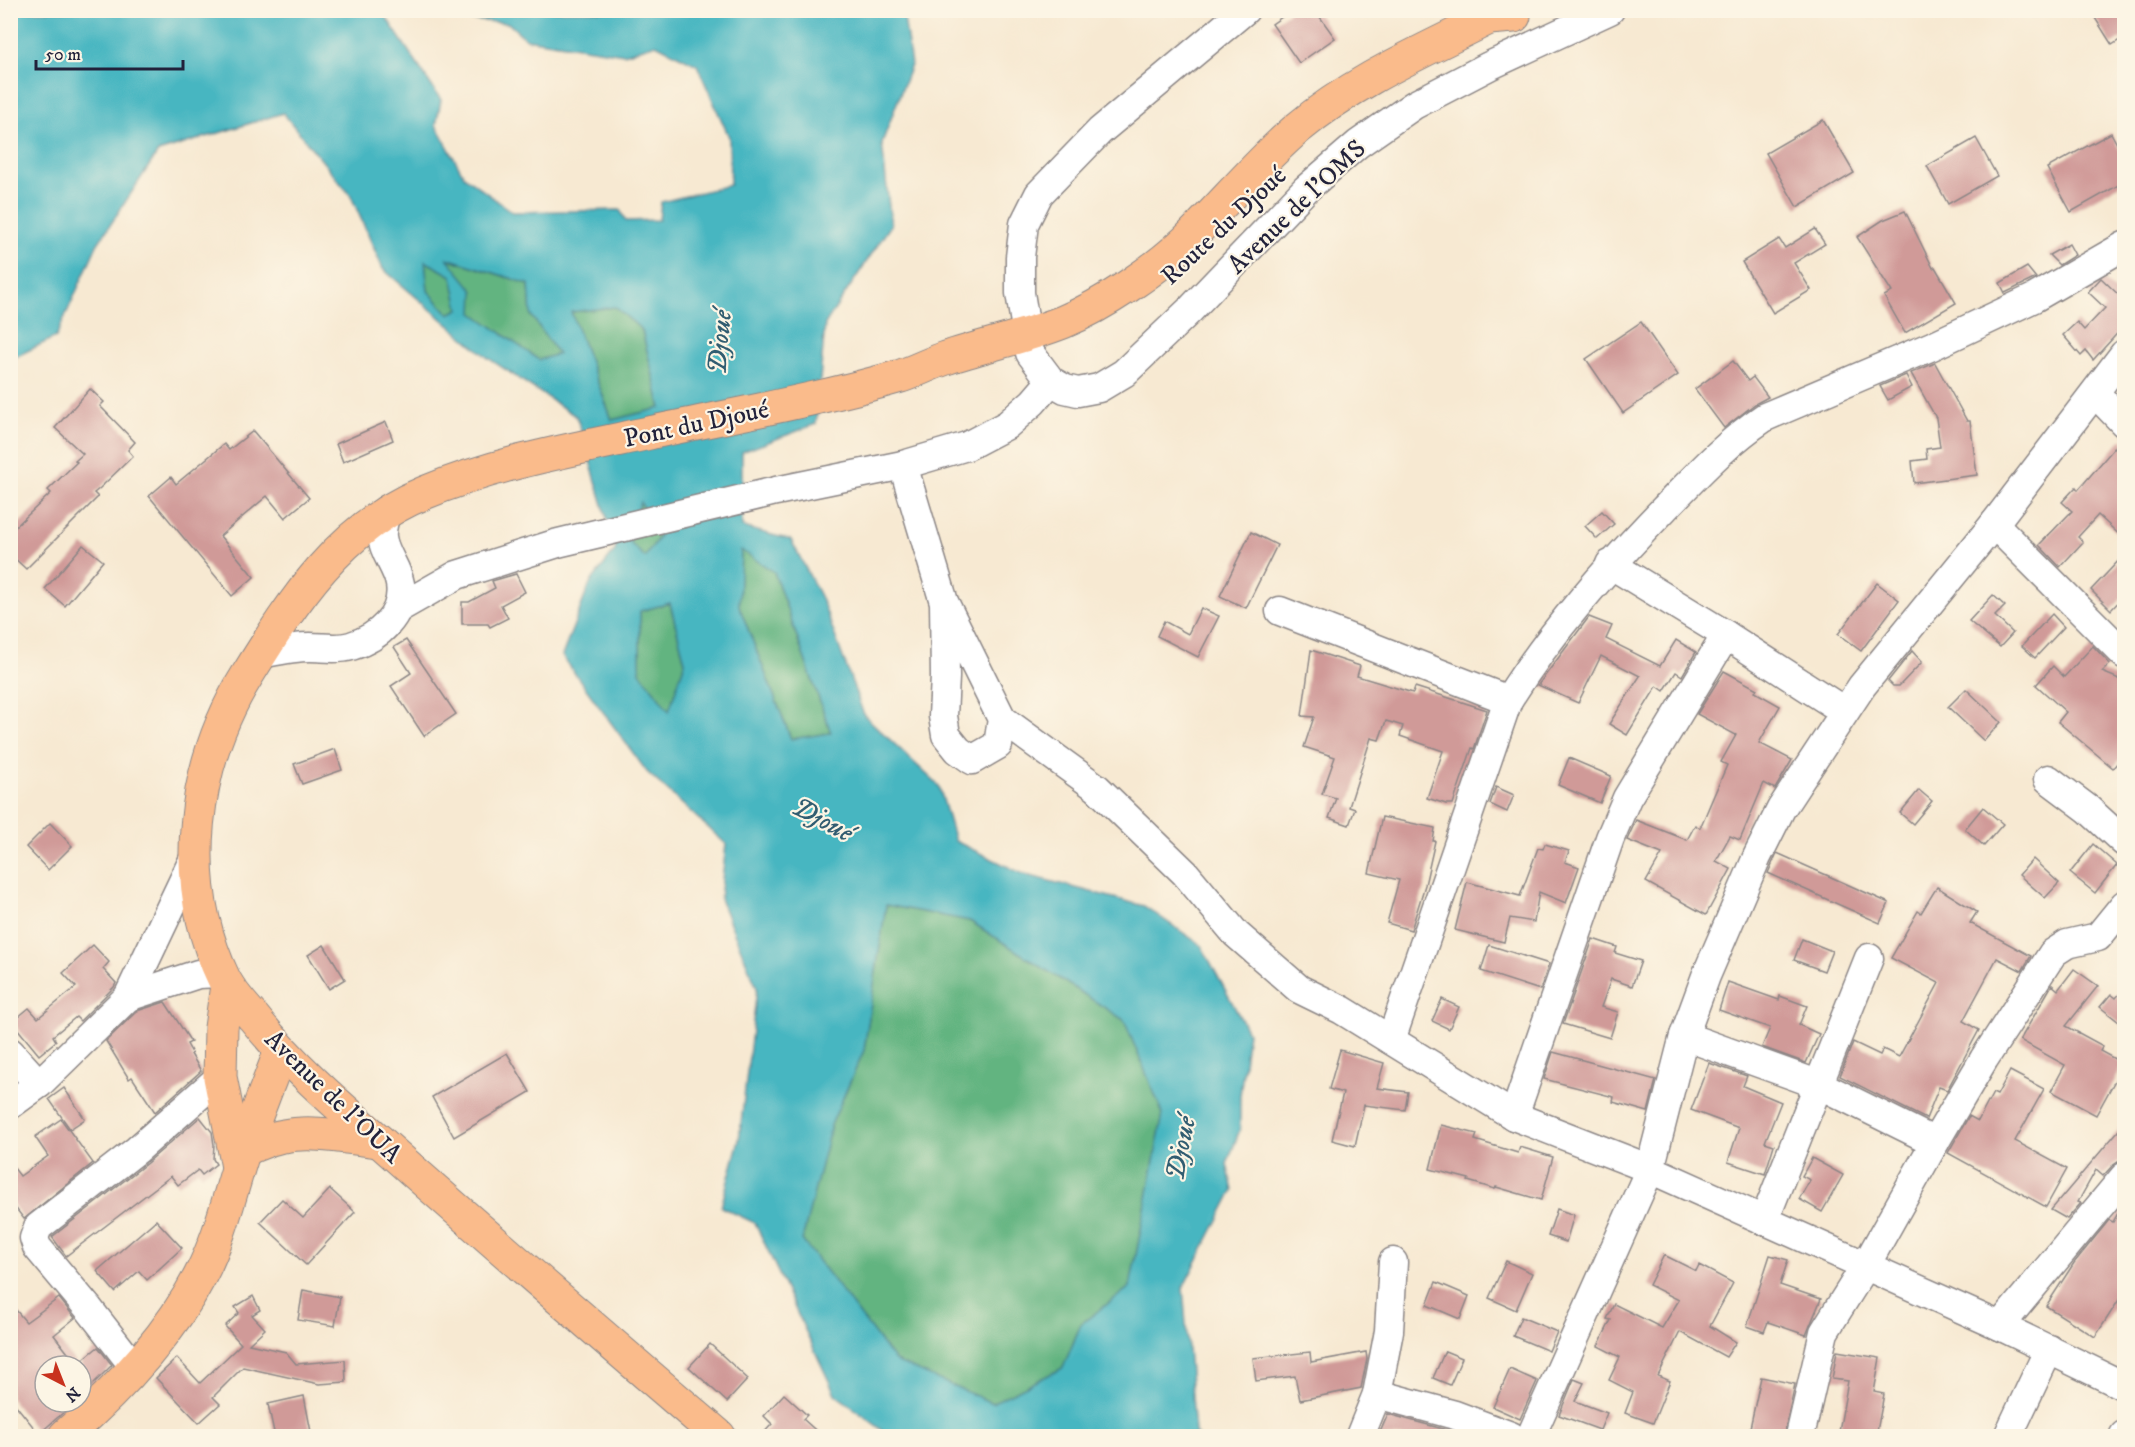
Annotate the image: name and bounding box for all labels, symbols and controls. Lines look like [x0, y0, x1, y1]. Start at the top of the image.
scale bar [36, 33, 183, 71]
text: 50 m [45, 44, 81, 66]
street label: Avenue de l'OMS [1221, 133, 1373, 281]
street label: Route du Djoué [1154, 159, 1294, 293]
water label: Djoué [700, 304, 740, 375]
street label: Pont du Djoué [621, 393, 772, 456]
water label: Djoué [786, 790, 863, 852]
street label: Avenue de l'OUA [257, 1023, 409, 1171]
water label: Djoué [1158, 1109, 1205, 1183]
north arrow [33, 1354, 93, 1414]
text: N [61, 1383, 84, 1406]

